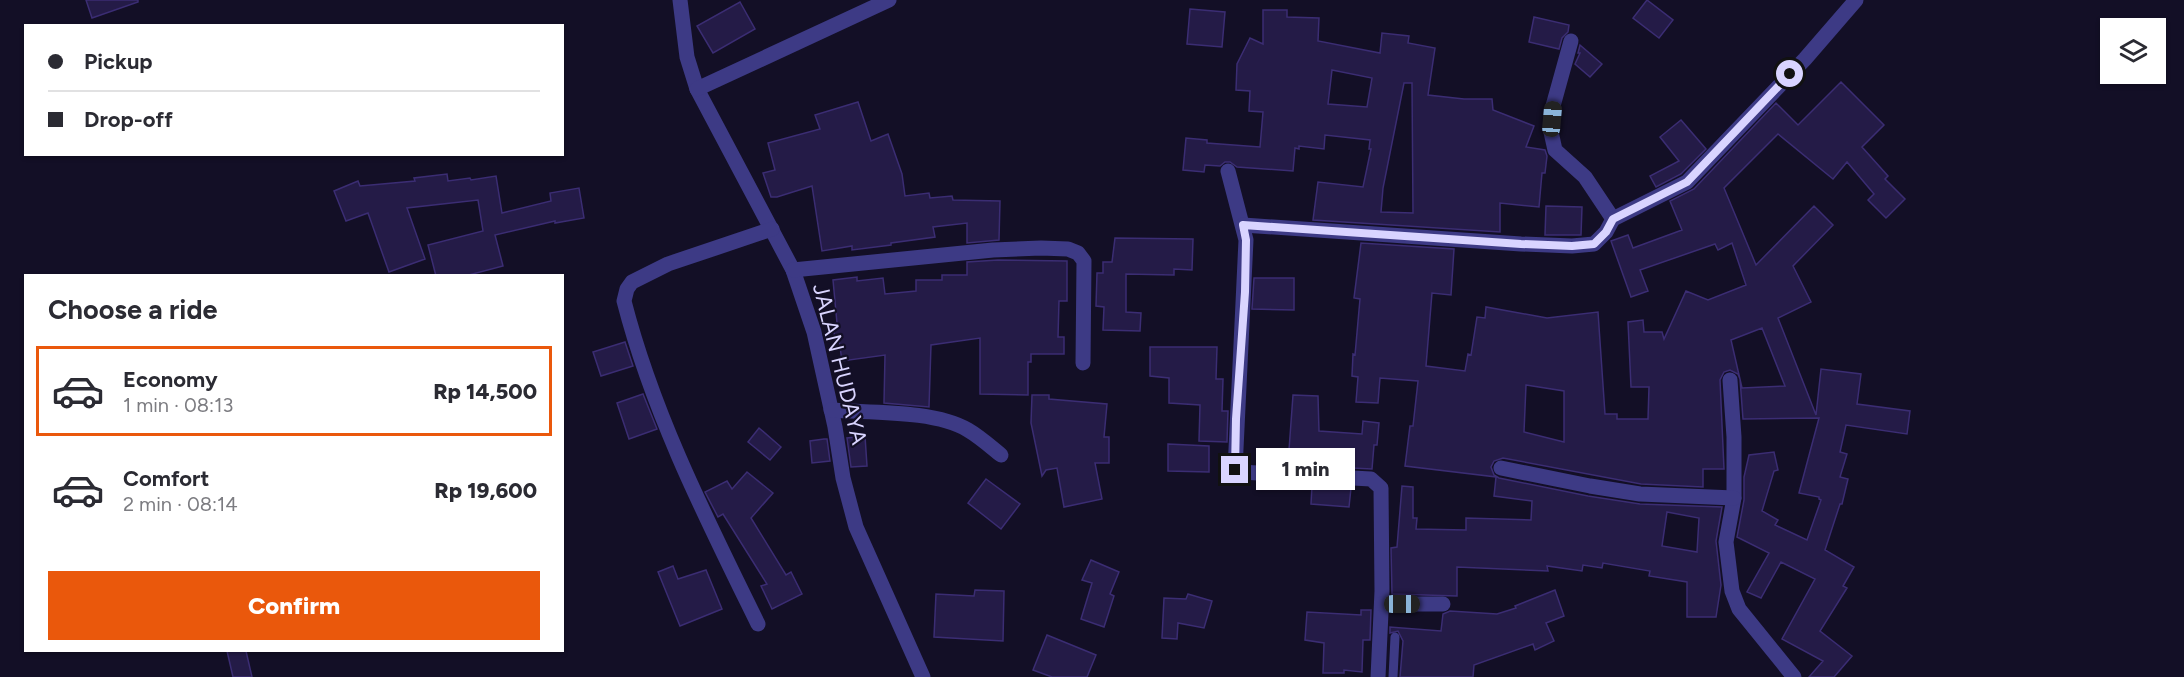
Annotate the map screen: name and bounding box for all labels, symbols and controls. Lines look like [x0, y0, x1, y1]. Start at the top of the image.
map controls [2100, 18, 2166, 84]
button: layers [2100, 18, 2166, 84]
text: Pickup [84, 48, 153, 75]
route start [1776, 60, 1803, 87]
car [1541, 100, 1563, 138]
text: Drop-off [84, 106, 173, 133]
street label: JALAN HUDAYA [807, 281, 873, 447]
text: Choose a ride [48, 293, 217, 326]
icon: car [51, 364, 105, 418]
text: Economy [123, 366, 218, 393]
text: Rp 14,500 [433, 378, 537, 405]
text: 1 min · 08:13 [123, 393, 233, 417]
callout: 1 min [1256, 449, 1355, 491]
route end [1221, 456, 1248, 483]
text: 1 min [1282, 457, 1329, 481]
icon: car [51, 463, 105, 517]
text: Comfort [123, 465, 209, 492]
text: Rp 19,600 [434, 477, 537, 504]
text: 2 min · 08:14 [123, 492, 238, 516]
button: Confirm [48, 571, 540, 640]
car [1384, 595, 1420, 613]

